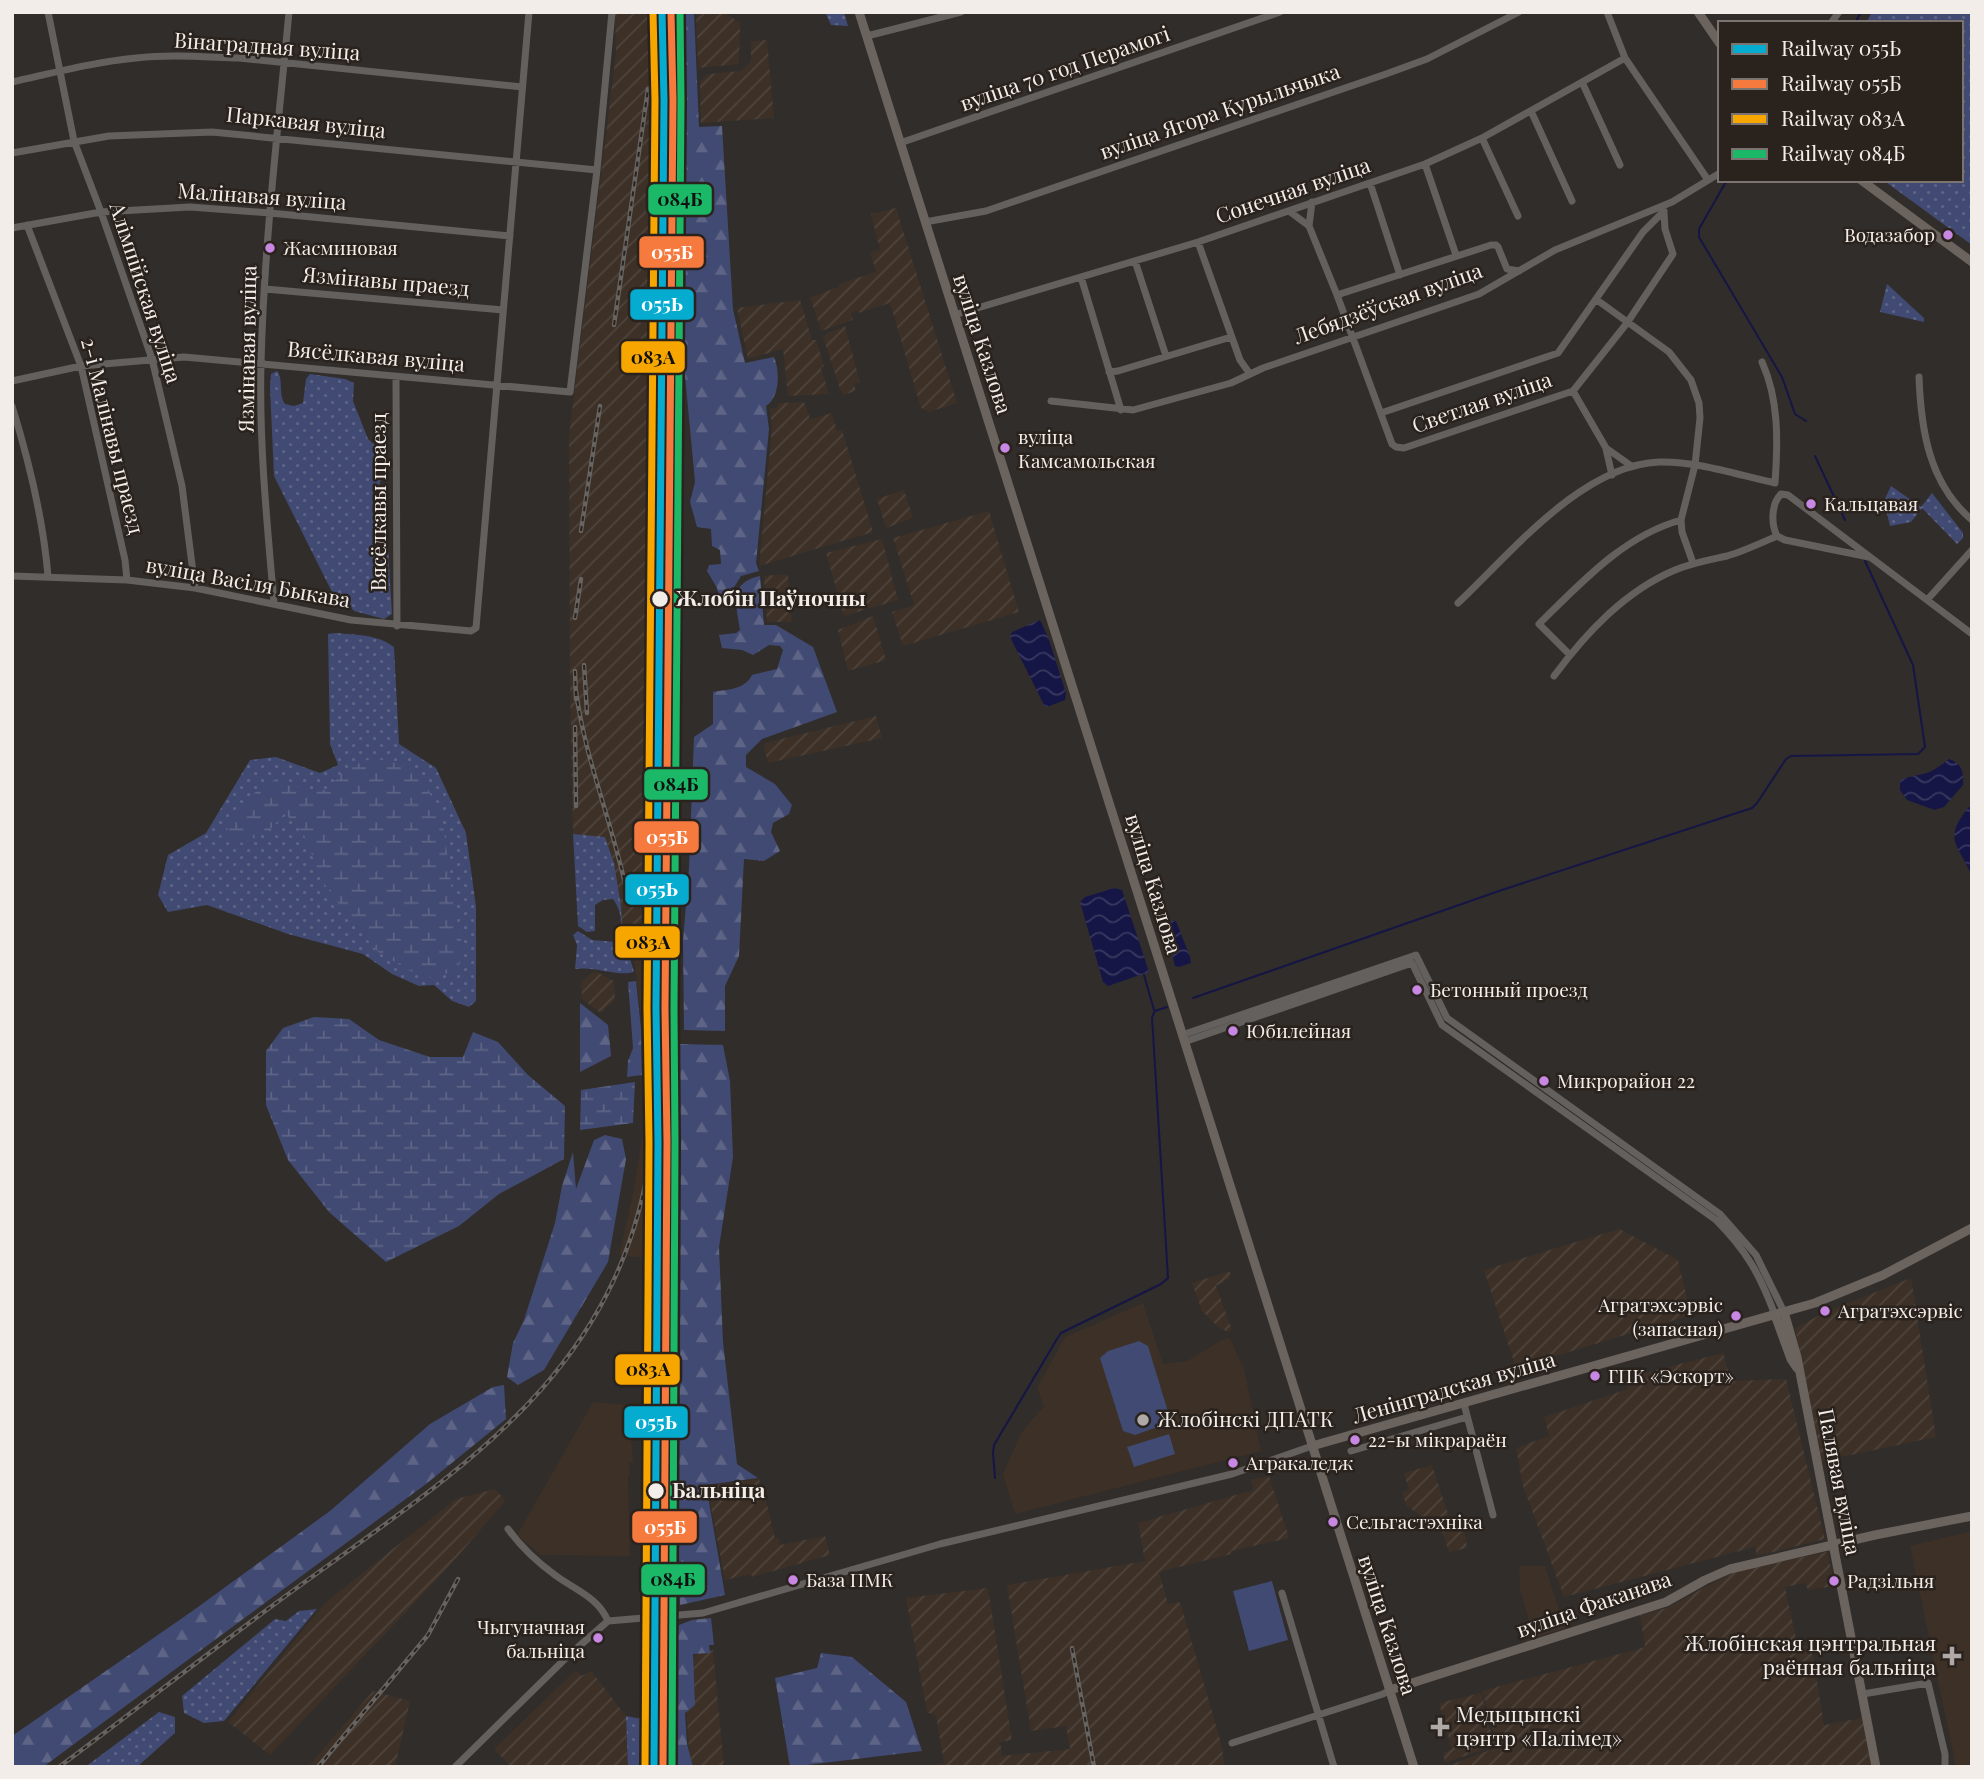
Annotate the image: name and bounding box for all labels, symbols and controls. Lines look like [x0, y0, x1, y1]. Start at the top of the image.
street label: вуліца 70 год Перамогі [956, 18, 1173, 116]
legend [1718, 21, 1963, 182]
street label: Вінаградная вуліца [173, 25, 362, 66]
text: Railway 055Ь [1781, 33, 1901, 61]
street label: вуліца Ягора Курыльчыка [1095, 56, 1344, 164]
text: Railway 055Б [1781, 68, 1901, 96]
street label: Паркавая вуліца [225, 99, 388, 143]
text: Railway 083А [1781, 103, 1906, 131]
text: Railway 084Б [1781, 138, 1905, 166]
street label: Сонечная вуліца [1211, 149, 1374, 229]
street label: Малінавая вуліца [177, 175, 348, 215]
line badge: 084Б [647, 183, 713, 216]
text: 084Б [657, 185, 703, 211]
street label: Алімпійская вуліца [104, 198, 189, 387]
place label: Водазабор [1844, 221, 1935, 247]
marker: Водазабор [1941, 228, 1955, 242]
place label: Жасминовая [283, 234, 398, 260]
line badge: 055Б [638, 235, 705, 269]
text: 055Б [651, 238, 693, 264]
marker: Жасминовая [263, 241, 277, 255]
street label: Лебядзёўская вуліца [1288, 255, 1486, 350]
street label: Язмінавы праезд [301, 259, 471, 301]
street label: Язмінавая вуліца [231, 265, 261, 434]
street label: вуліца Казлова [948, 270, 1020, 417]
line badge: 055Ь [629, 288, 695, 321]
text: 055Ь [641, 290, 683, 316]
street label: Вясёлкавая вуліца [286, 333, 467, 377]
street label: 2-і Малінавы праезд [76, 334, 152, 537]
line badge: 083А [620, 340, 686, 374]
text: 083А [631, 343, 676, 369]
street label: Светлая вуліца [1408, 364, 1556, 438]
street label: Вясёлкавы праезд [363, 413, 391, 591]
place label: вуліца Камсамольская [1018, 423, 1155, 473]
marker: вуліца Камсамольская [998, 441, 1012, 455]
place label: Кальцавая [1824, 490, 1918, 516]
marker: Кальцавая [1804, 497, 1818, 511]
street label: вуліца Васіля Быкава [144, 549, 353, 613]
place label: Жлобін Паўночны [675, 583, 866, 611]
marker: Жлобін Паўночны [650, 589, 670, 609]
line badge: 084Б [643, 768, 709, 801]
text: 084Б [653, 770, 699, 796]
street label: вуліца Казлова [1120, 810, 1190, 958]
line badge: 055Б [633, 820, 700, 854]
text: 055Б [646, 823, 688, 849]
line badge: 055Ь [624, 873, 690, 906]
text: 055Ь [636, 875, 678, 901]
line badge: 083А [614, 925, 681, 959]
text: 083А [626, 928, 671, 954]
place label: Бетонный проезд [1430, 976, 1588, 1002]
marker: Бетонный проезд [1410, 983, 1424, 997]
place label: Юбилейная [1246, 1017, 1351, 1043]
marker: Юбилейная [1226, 1024, 1240, 1038]
place label: Микрорайон 22 [1557, 1067, 1695, 1093]
marker: Микрорайон 22 [1537, 1074, 1551, 1088]
place label: Агратэхсэрвіс (запасная) [1597, 1291, 1723, 1341]
place label: Агратэхсэрвіс [1837, 1297, 1963, 1323]
marker: Агратэхсэрвіс [1818, 1304, 1832, 1318]
marker: Агратэхсэрвіс (запасная) [1729, 1309, 1743, 1323]
street label: Ленінградская вуліца [1348, 1344, 1559, 1429]
line badge: 083А [614, 1353, 681, 1386]
text: 083А [626, 1355, 671, 1381]
place label: ГПК «Эскорт» [1608, 1362, 1734, 1388]
marker: ГПК «Эскорт» [1588, 1369, 1602, 1383]
place label: Жлобінскі ДПАТК [1157, 1404, 1334, 1432]
line badge: 055Ь [623, 1405, 689, 1439]
street label: Палявая вуліца [1813, 1406, 1869, 1558]
text: 055Ь [635, 1408, 677, 1434]
marker: Жлобінскі ДПАТК [1135, 1412, 1151, 1428]
place label: 22-ы мікрараён [1368, 1426, 1507, 1452]
marker: 22-ы мікрараён [1348, 1433, 1362, 1447]
place label: Агракаледж [1245, 1449, 1353, 1475]
marker: Агракаледж [1226, 1456, 1240, 1470]
place label: Бальніца [672, 1475, 765, 1503]
marker: Бальніца [646, 1481, 666, 1501]
place label: Сельгастэхніка [1346, 1508, 1483, 1534]
line badge: 055Б [631, 1510, 698, 1544]
text: 055Б [644, 1513, 686, 1539]
marker: Сельгастэхніка [1326, 1515, 1340, 1529]
street label: вуліца Казлова [1353, 1551, 1425, 1698]
line badge: 084Б [640, 1563, 706, 1596]
street label: вуліца Факанава [1512, 1563, 1675, 1643]
text: 084Б [650, 1565, 696, 1591]
place label: База ПМК [806, 1566, 894, 1592]
place label: Радзільня [1847, 1567, 1934, 1593]
marker: База ПМК [786, 1573, 800, 1587]
marker: Радзільня [1827, 1574, 1841, 1588]
place label: Чыгуначная бальніца [477, 1613, 586, 1663]
place label: Жлобінская цэнтральная раённая бальніца [1684, 1628, 1937, 1680]
marker: Чыгуначная бальніца [591, 1631, 605, 1645]
marker: Жлобінская цэнтральная раённая бальніца [1942, 1646, 1962, 1666]
place label: Медыцынскі цэнтр «Палімед» [1456, 1699, 1622, 1751]
marker: Медыцынскі цэнтр «Палімед» [1430, 1717, 1450, 1737]

